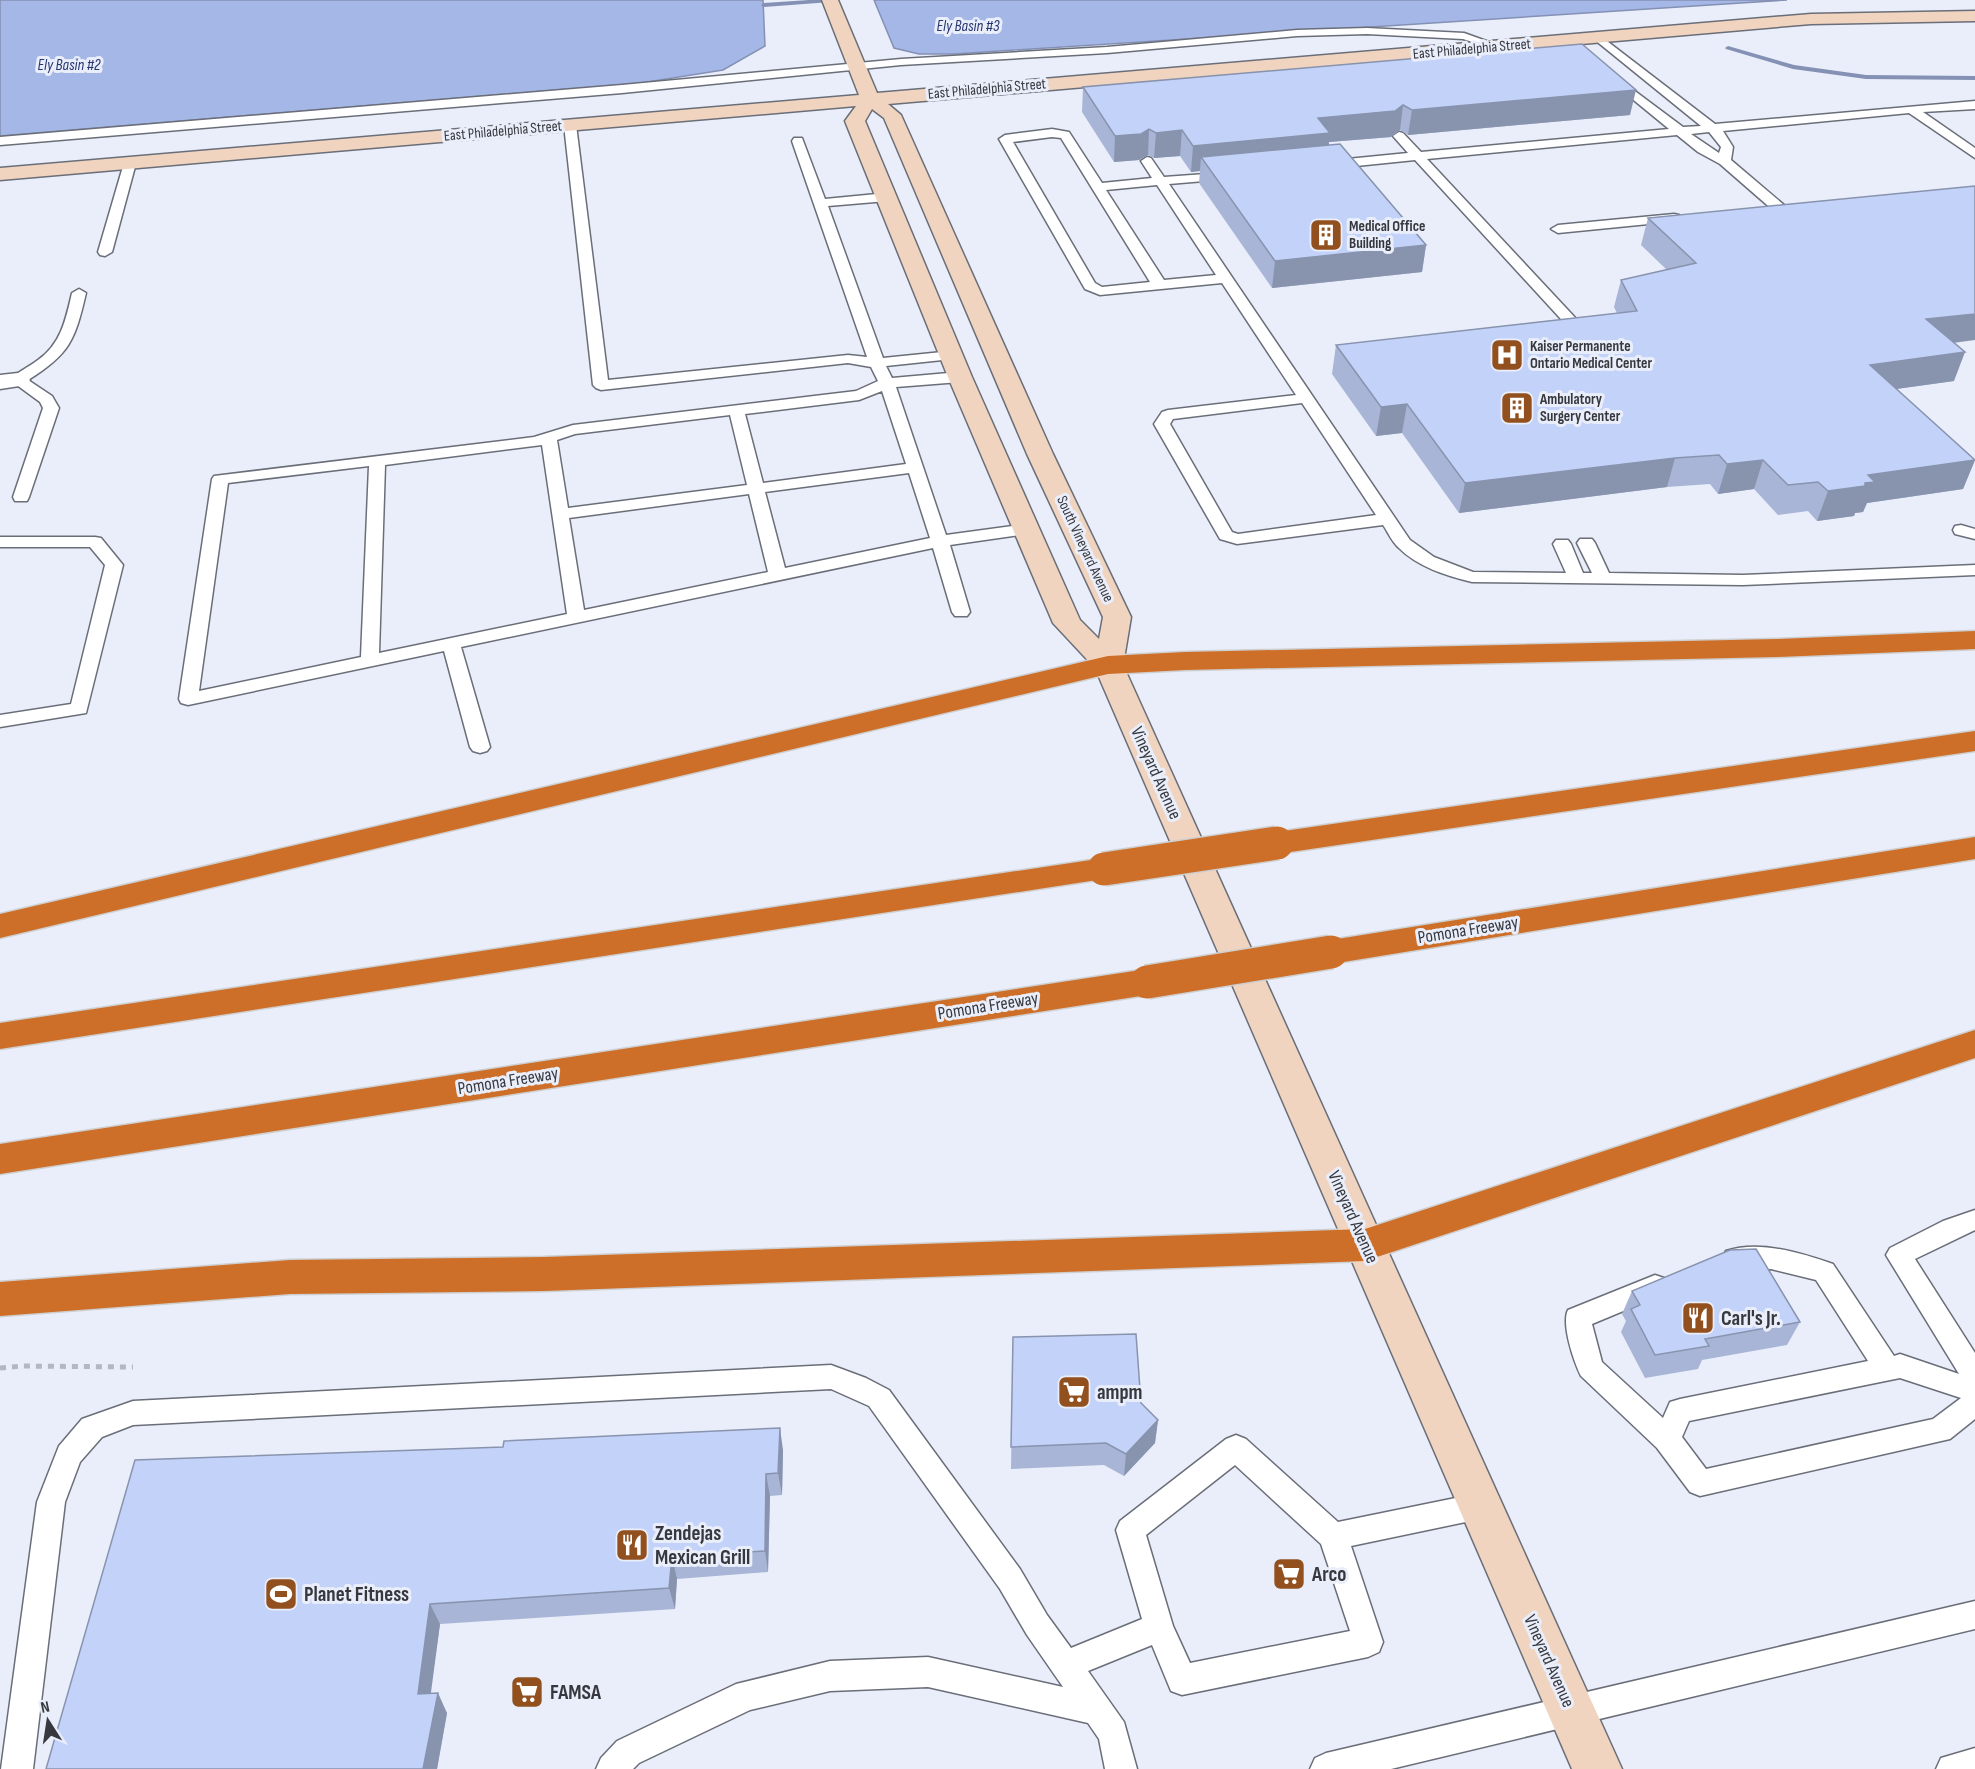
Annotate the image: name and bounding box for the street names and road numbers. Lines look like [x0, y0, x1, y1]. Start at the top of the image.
street label: East Philadelphia Street [1412, 34, 1532, 64]
street label: East Philadelphia Street [927, 74, 1047, 104]
street label: East Philadelphia Street [443, 116, 563, 146]
street label: South Vineyard Avenue [1052, 493, 1118, 605]
street label: Vineyard Avenue [1126, 723, 1186, 823]
street label: Pomona Freeway [1416, 912, 1520, 948]
street label: Pomona Freeway [936, 988, 1040, 1024]
street label: Pomona Freeway [456, 1063, 560, 1099]
street label: Vineyard Avenue [1323, 1167, 1383, 1267]
street label: Vineyard Avenue [1519, 1611, 1579, 1711]

